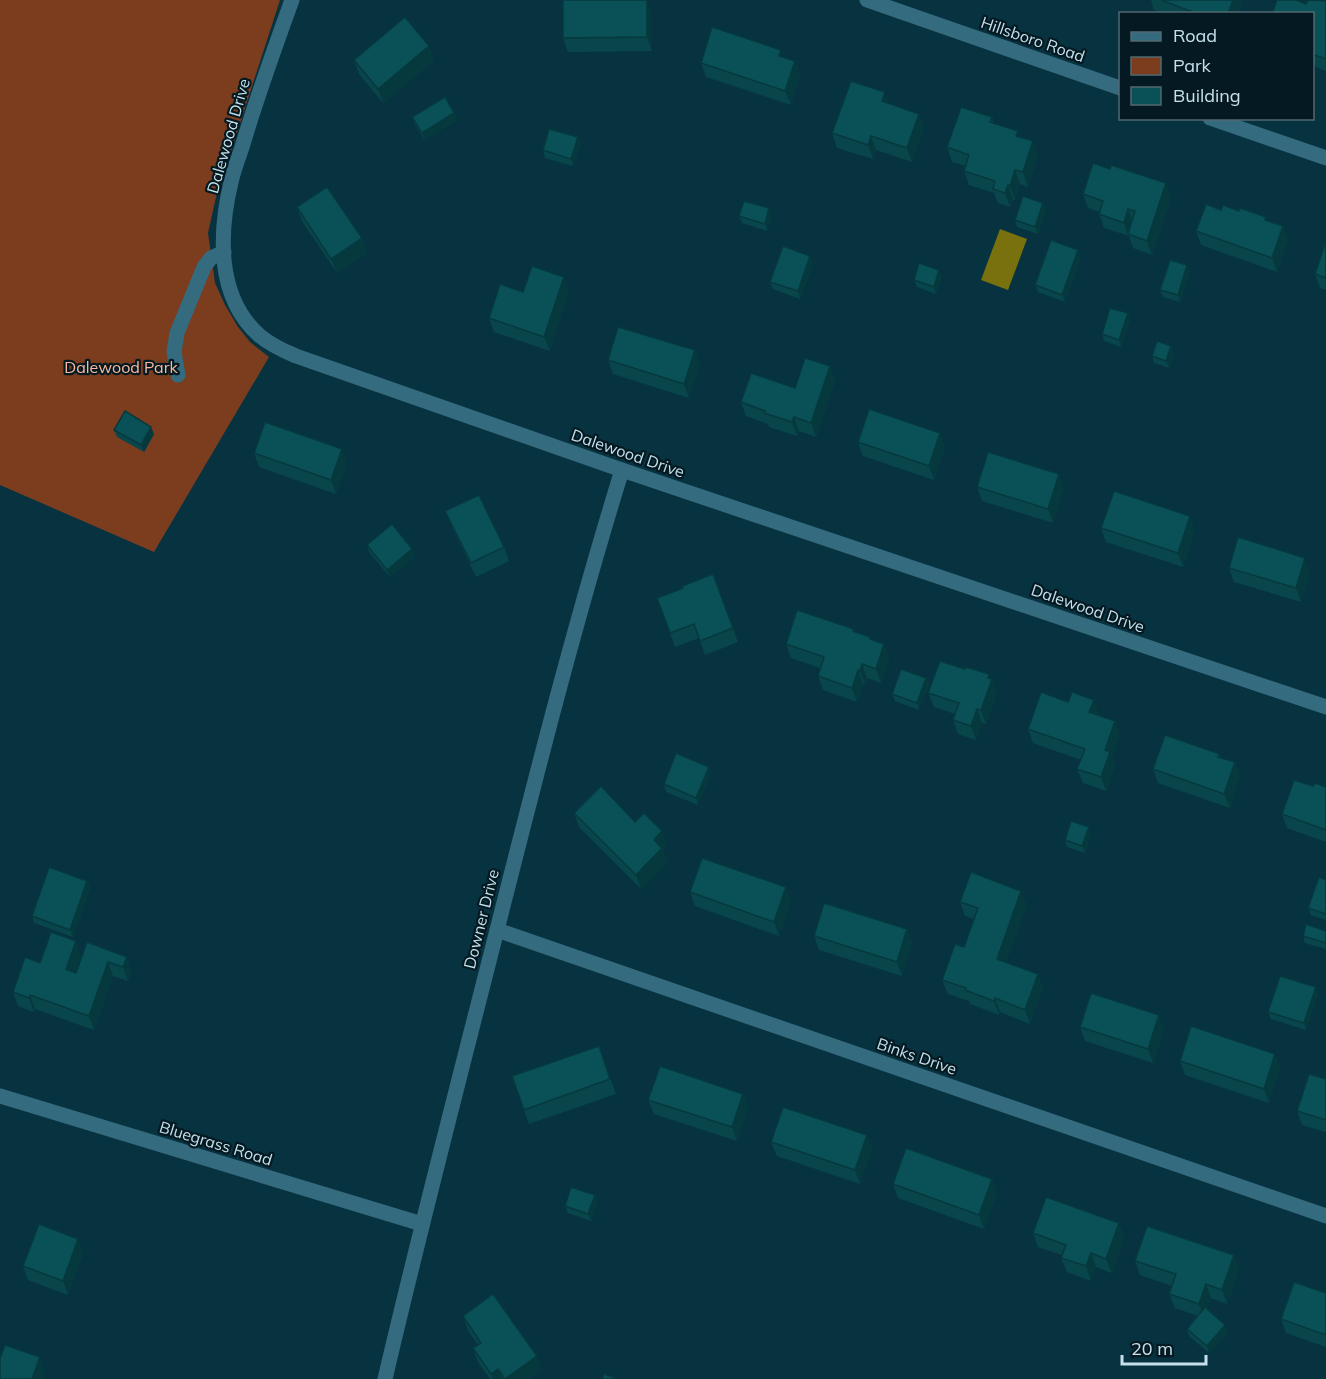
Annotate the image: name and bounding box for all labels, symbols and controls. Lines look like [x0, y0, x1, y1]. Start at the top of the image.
street label: Hillsboro Road [978, 12, 1088, 66]
legend [1119, 12, 1314, 120]
text: Road [1173, 24, 1217, 47]
text: Park [1173, 54, 1212, 77]
street label: Dalewood Drive [202, 76, 254, 196]
text: Building [1173, 84, 1241, 107]
park label: Dalewood Park [64, 357, 178, 377]
street label: Dalewood Drive [569, 424, 687, 482]
street label: Dalewood Drive [1029, 579, 1147, 637]
street label: Downer Drive [459, 867, 503, 971]
street label: Binks Drive [875, 1033, 959, 1079]
street label: Bluegrass Road [157, 1116, 275, 1170]
scale bar [1122, 1328, 1206, 1366]
text: 20 m [1131, 1337, 1173, 1360]

